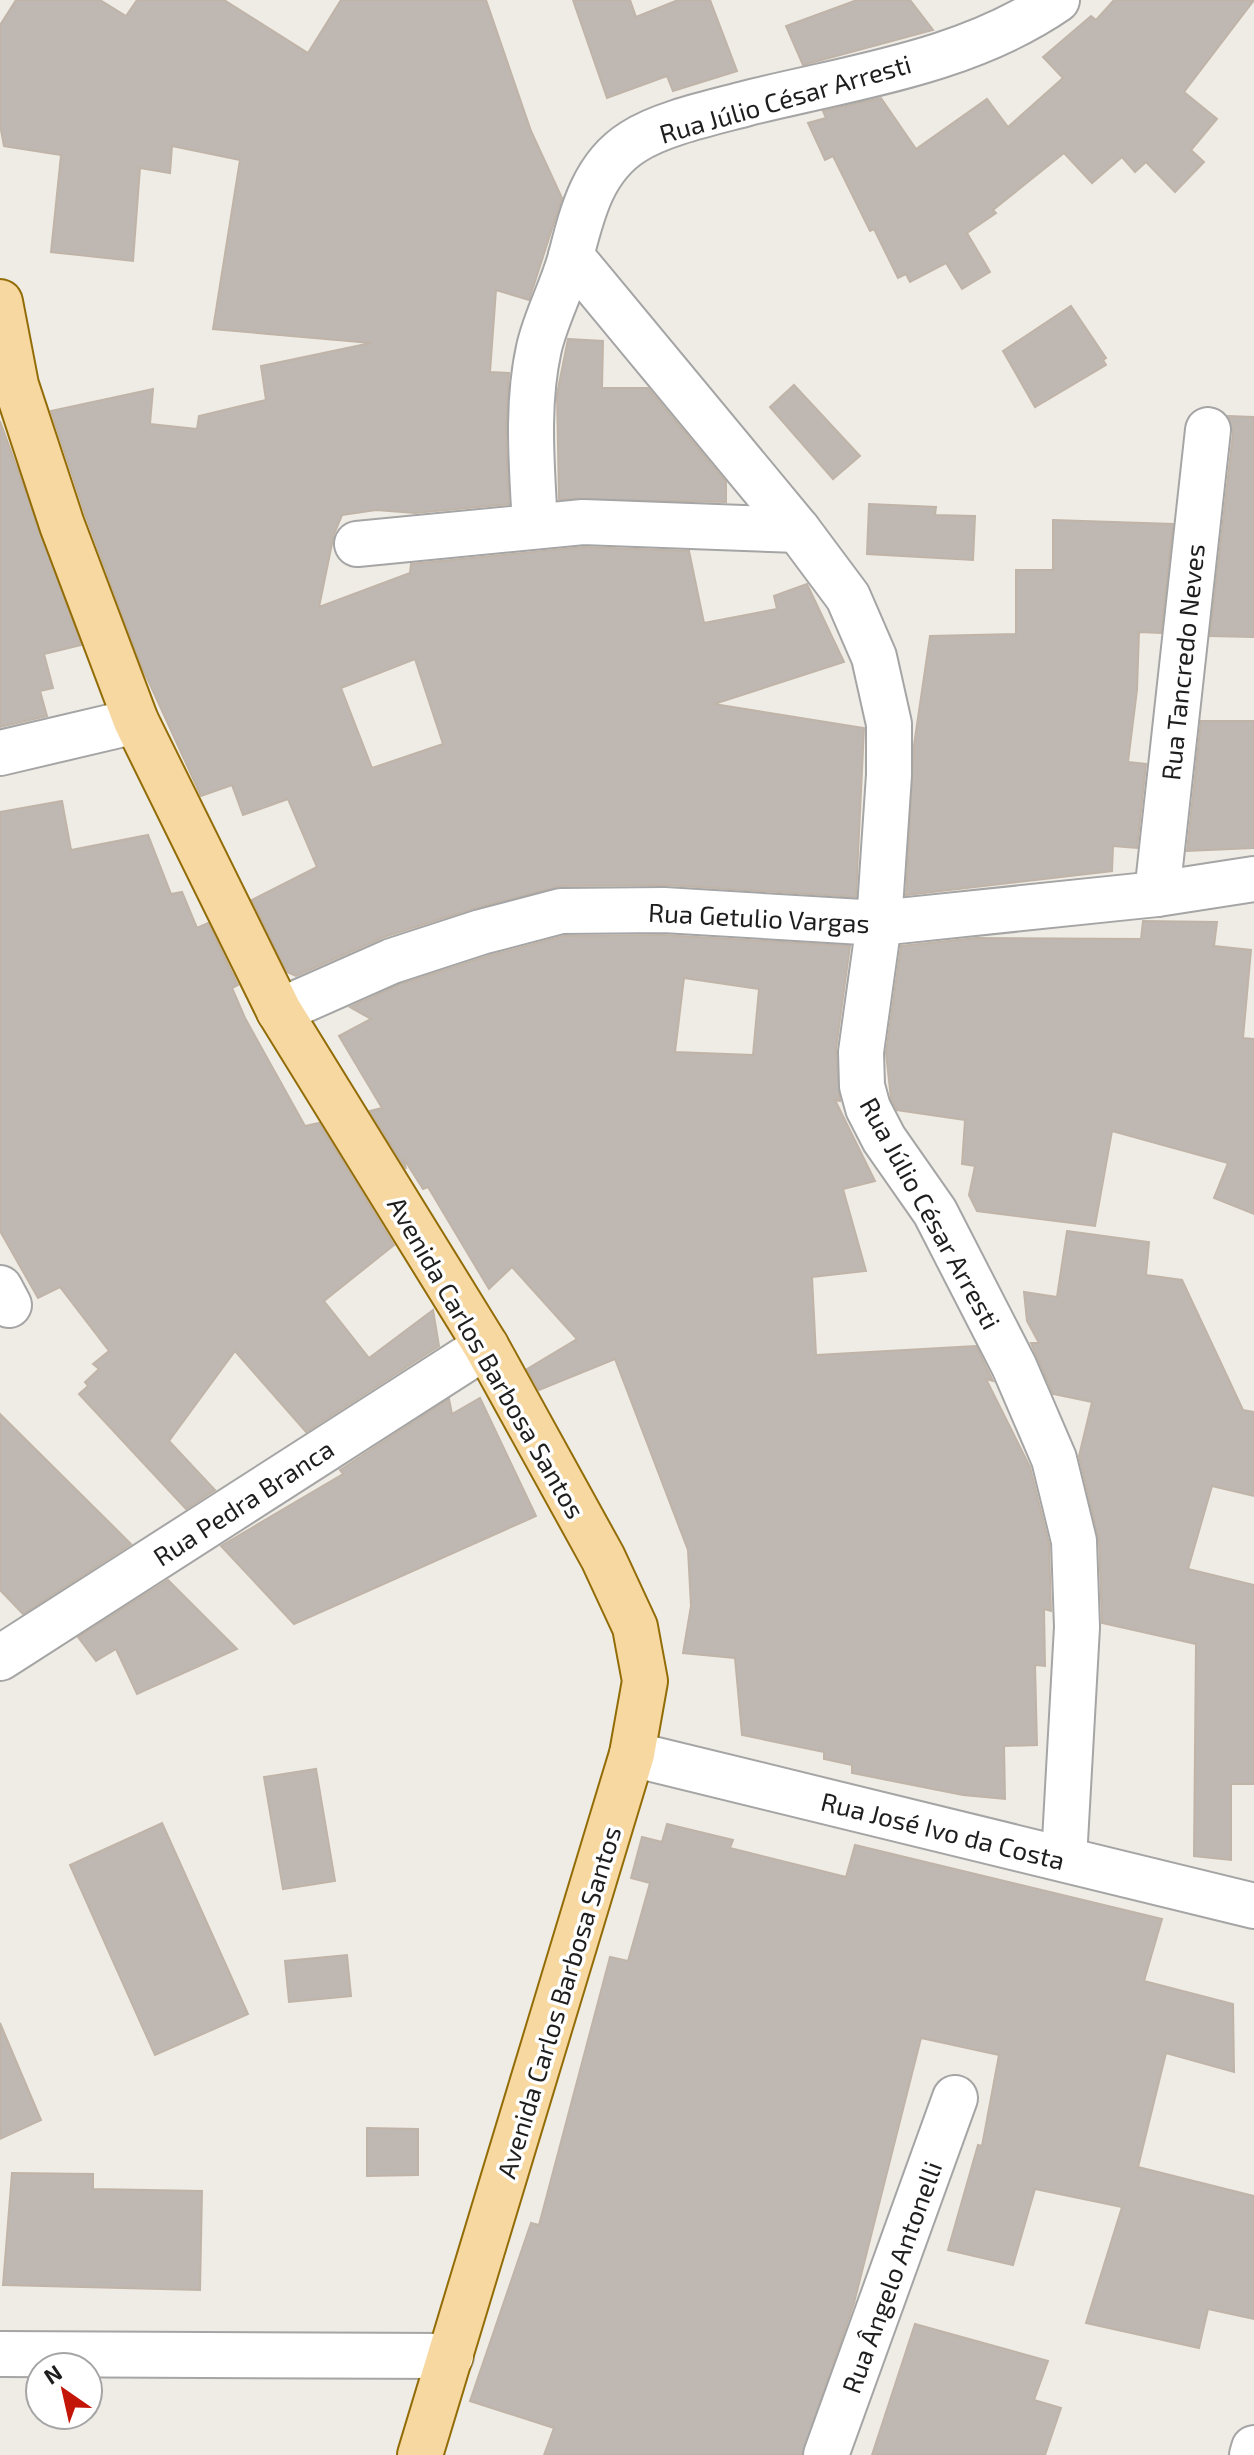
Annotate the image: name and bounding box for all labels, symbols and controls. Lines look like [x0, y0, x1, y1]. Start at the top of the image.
street label: Rua Júlio César Arresti [656, 47, 914, 149]
street label: Rua Tancredo Neves [1154, 542, 1210, 782]
street label: Rua Getulio Vargas [648, 896, 870, 938]
street label: Rua Júlio César Arresti [854, 1092, 1008, 1334]
street label: Avenida Carlos Barbosa Santos [382, 1191, 592, 1523]
street label: Rua Pedra Branca [147, 1432, 339, 1572]
street label: Rua José Ivo da Costa [818, 1785, 1068, 1875]
street label: Avenida Carlos Barbosa Santos [490, 1822, 626, 2182]
street label: Rua Ângelo Antonelli [835, 2157, 947, 2397]
north arrow [24, 2351, 104, 2431]
text: N [38, 2358, 66, 2389]

